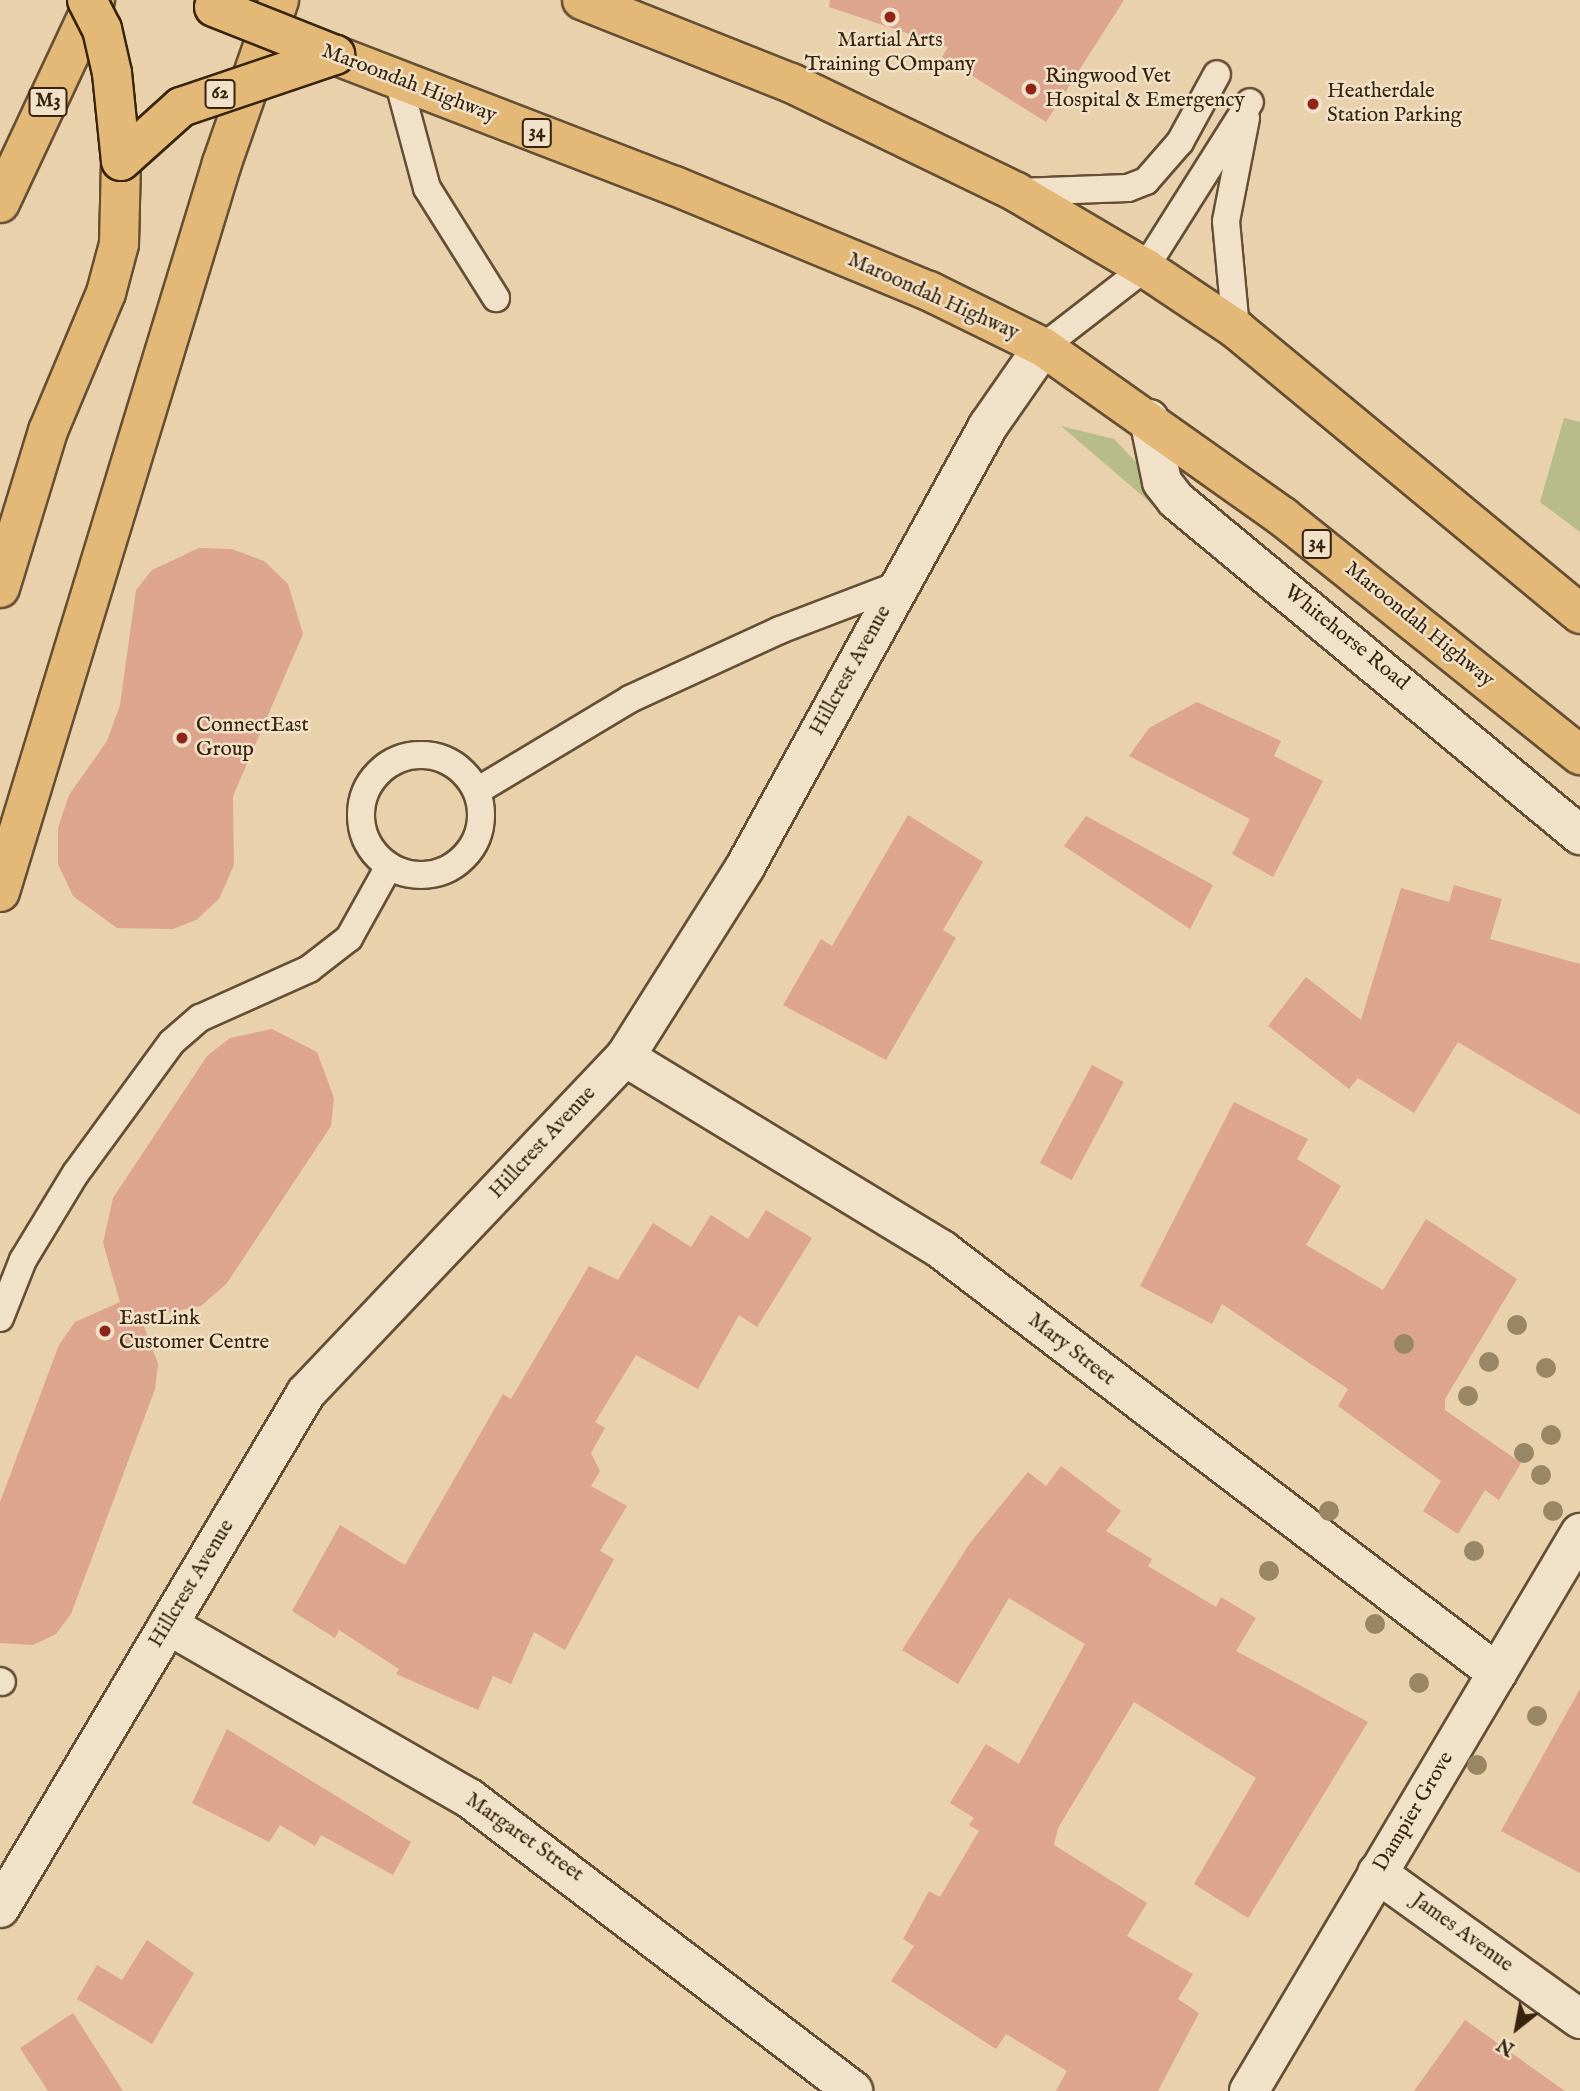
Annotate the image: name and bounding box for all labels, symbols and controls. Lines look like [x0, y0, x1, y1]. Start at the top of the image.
marker: Martial Arts Training COmpany [882, 9, 898, 25]
place label: Martial Arts Training COmpany [805, 28, 975, 78]
street label: Maroondah Highway [318, 39, 500, 129]
place label: Ringwood Vet Hospital & Emergency [1045, 64, 1245, 114]
road number: 62 [204, 78, 236, 110]
place label: Heatherdale Station Parking [1327, 79, 1462, 129]
marker: Ringwood Vet Hospital & Emergency [1023, 81, 1039, 97]
road number: M3 [27, 86, 69, 118]
marker: Heatherdale Station Parking [1305, 96, 1321, 112]
road number: 34 [521, 118, 553, 148]
street label: Maroondah Highway [843, 248, 1023, 346]
road number: 34 [1301, 528, 1333, 559]
street label: Maroondah Highway [1339, 557, 1499, 693]
street label: Whitehorse Road [1278, 580, 1414, 696]
street label: Hillcrest Avenue [805, 602, 897, 740]
place label: ConnectEast Group [196, 713, 309, 763]
marker: ConnectEast Group [174, 730, 190, 746]
street label: Hillcrest Avenue [484, 1081, 602, 1205]
place label: EastLink Customer Centre [119, 1306, 269, 1356]
street label: Mary Street [1022, 1308, 1120, 1392]
marker: EastLink Customer Centre [97, 1323, 113, 1339]
street label: Hillcrest Avenue [144, 1515, 240, 1653]
street label: Dampier Grove [1368, 1748, 1460, 1876]
street label: Margaret Street [460, 1788, 588, 1888]
street label: James Avenue [1406, 1888, 1518, 1978]
north arrow [1482, 1993, 1552, 2063]
text: N [1493, 2031, 1519, 2061]

